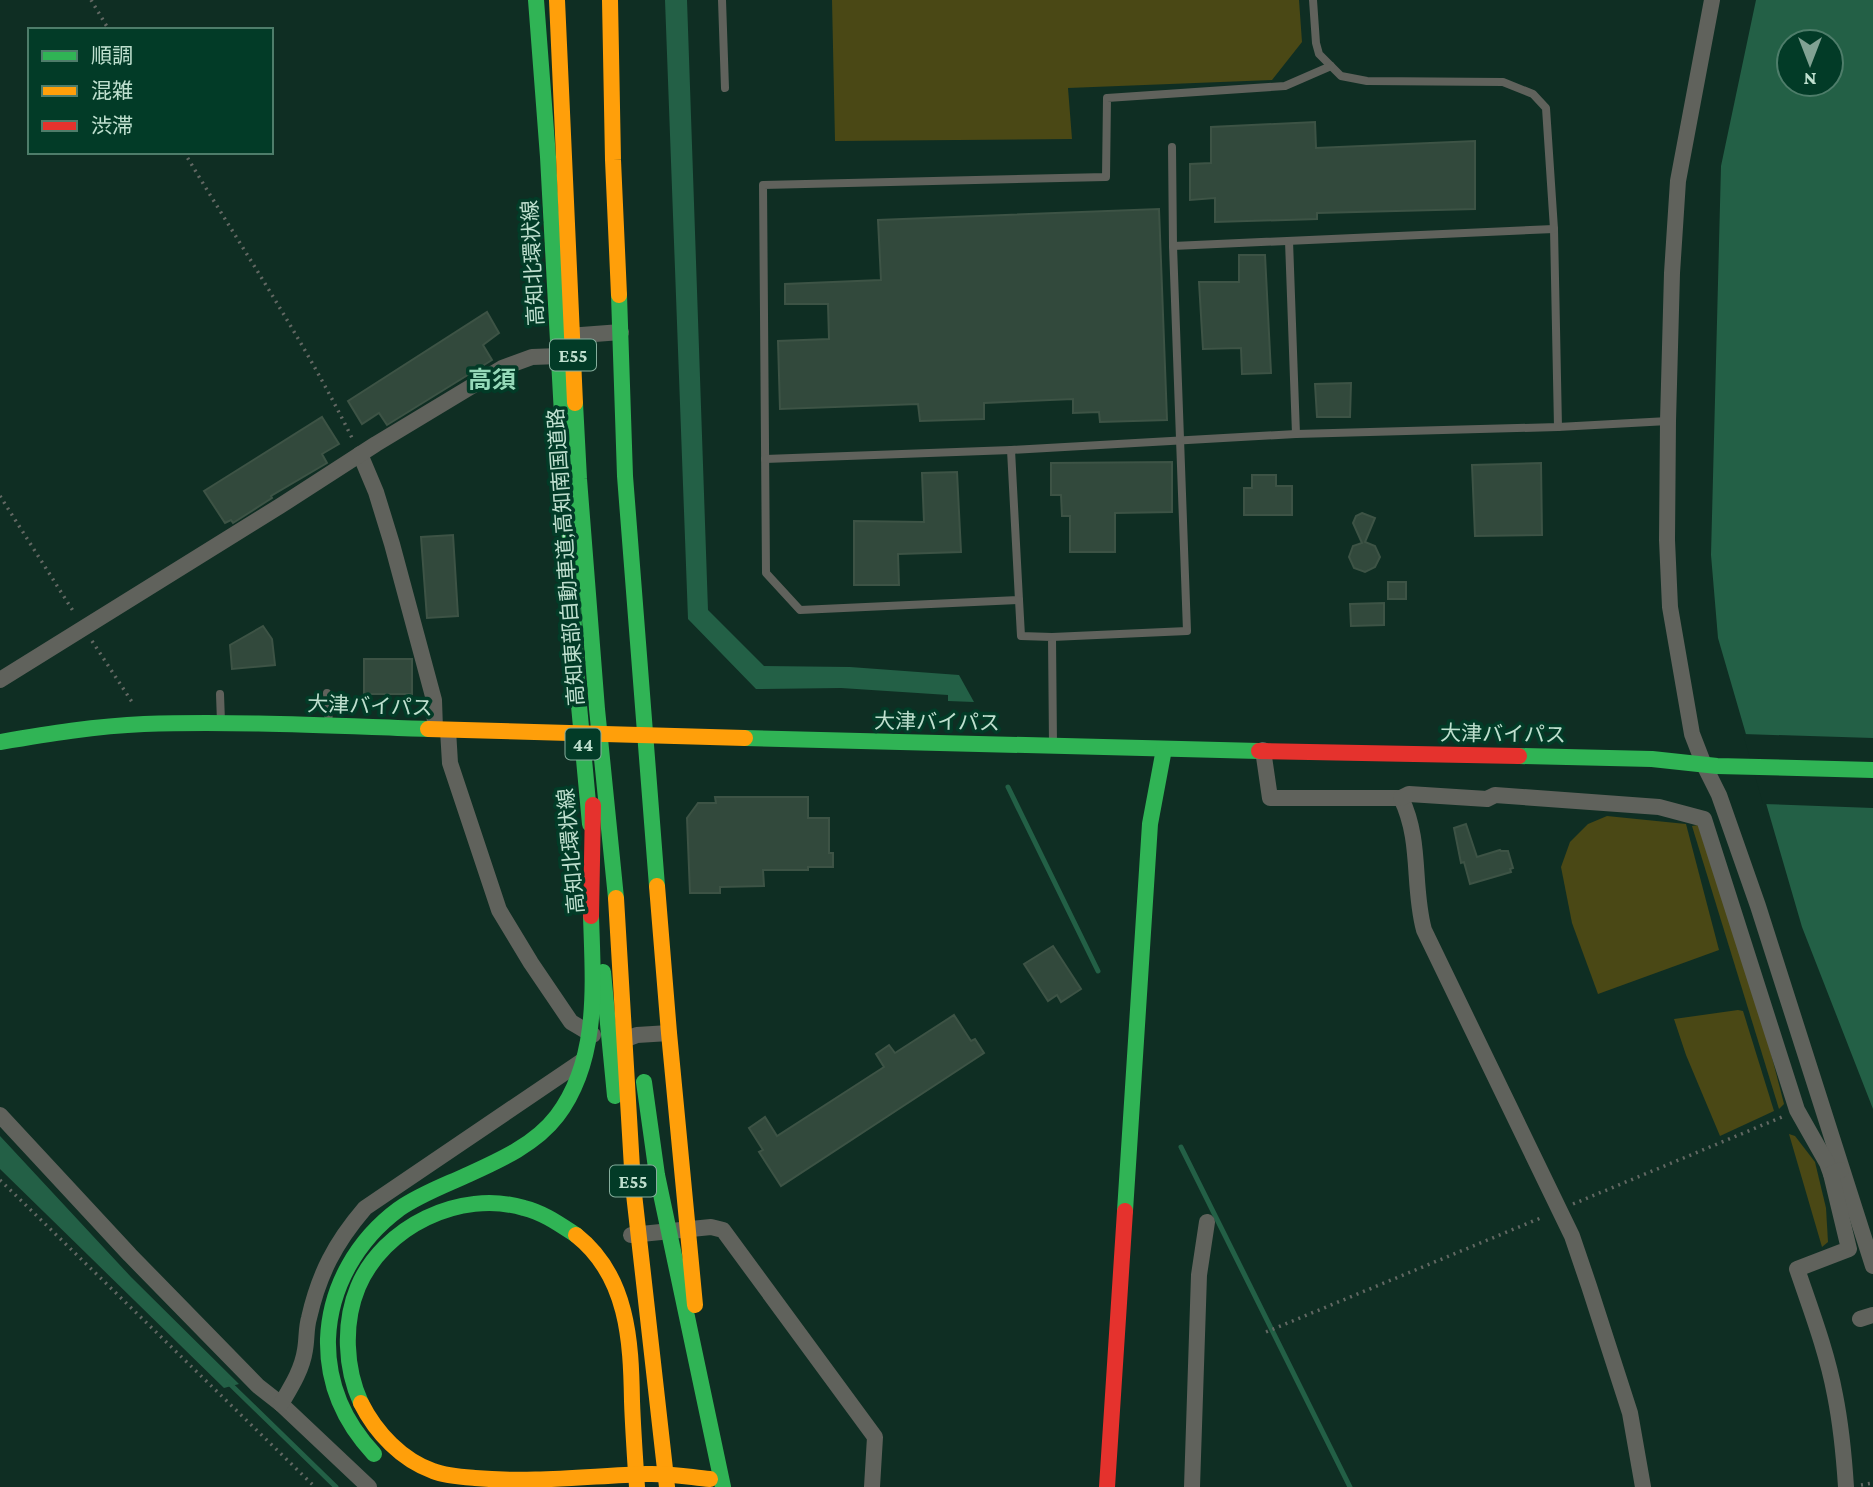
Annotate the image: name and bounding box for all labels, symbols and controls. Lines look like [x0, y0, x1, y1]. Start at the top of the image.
legend [28, 28, 273, 154]
north arrow [1775, 28, 1845, 98]
text: 順調 [91, 44, 133, 68]
text: N [1803, 69, 1816, 90]
text: 混雑 [91, 79, 133, 103]
text: 渋滞 [91, 114, 133, 138]
street label: 高知北環状線 [518, 199, 548, 327]
road number: E55 [550, 340, 596, 370]
district label: 高須 [468, 366, 516, 393]
street label: 高知東部自動車道;高知南国道路 [544, 407, 588, 707]
street label: 大津バイパス [307, 692, 433, 720]
street label: 大津バイパス [874, 709, 1000, 735]
street label: 大津バイパス [1440, 721, 1566, 747]
road number: 44 [566, 729, 600, 760]
street label: 高知北環状線 [554, 787, 588, 915]
road number: E55 [610, 1166, 656, 1196]

